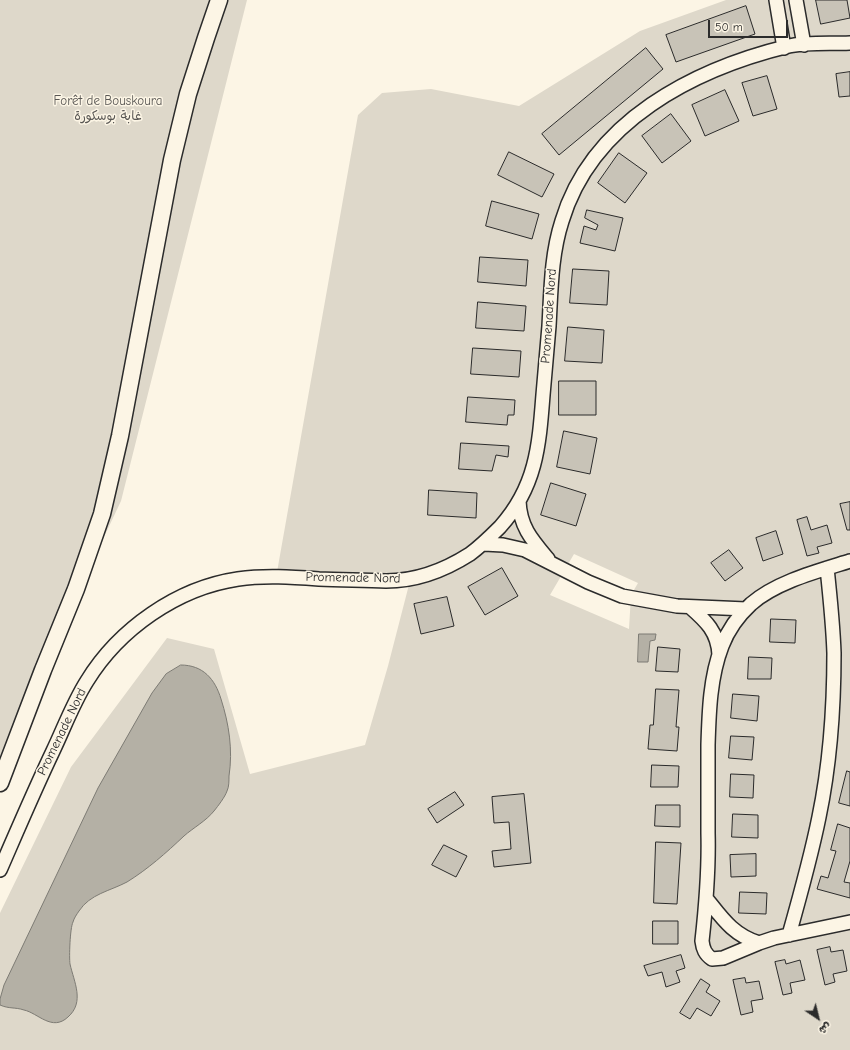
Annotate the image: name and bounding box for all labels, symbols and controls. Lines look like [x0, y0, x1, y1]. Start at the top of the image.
scale bar [710, 12, 790, 38]
text: 50 m [715, 20, 743, 34]
park label: Forêt de Bouskoura غابة بوسكورة [54, 93, 162, 124]
street label: Promenade Nord [538, 268, 560, 364]
street label: Promenade Nord [305, 569, 401, 587]
street label: Promenade Nord [34, 686, 90, 778]
north arrow [798, 998, 838, 1038]
text: ش [816, 1019, 834, 1037]

